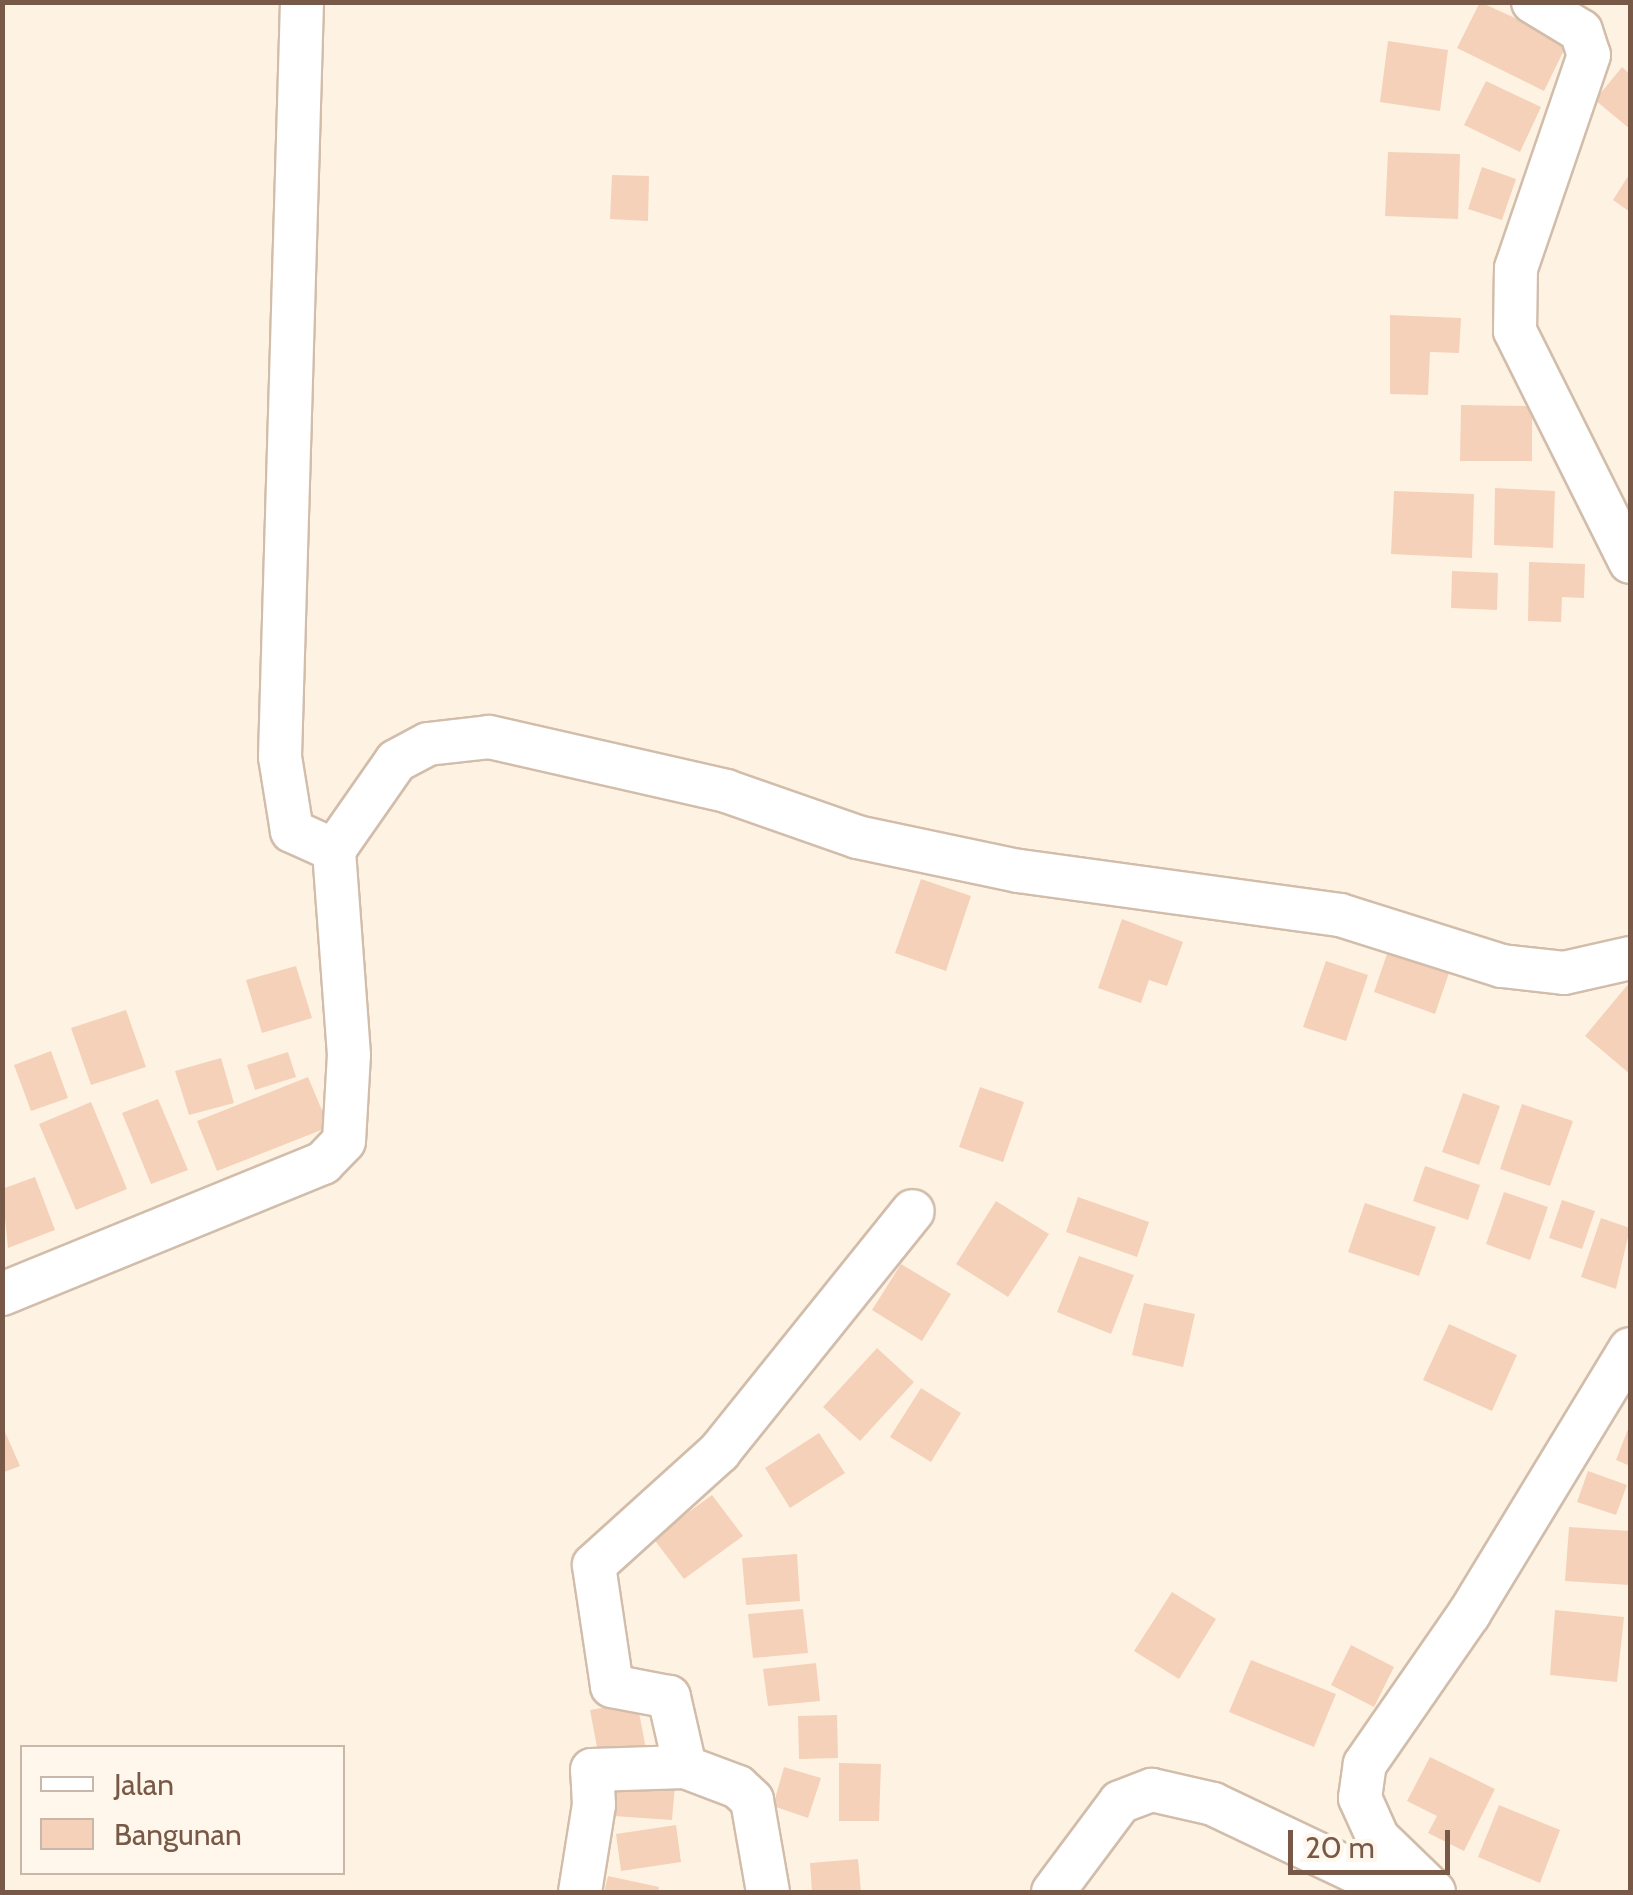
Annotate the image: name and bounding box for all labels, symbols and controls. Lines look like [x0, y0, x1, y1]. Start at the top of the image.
legend [20, 1745, 345, 1875]
text: Jalan [114, 1766, 174, 1803]
scale bar [1293, 1810, 1456, 1872]
text: Bangunan [114, 1816, 242, 1853]
text: 20 m [1305, 1829, 1375, 1866]

